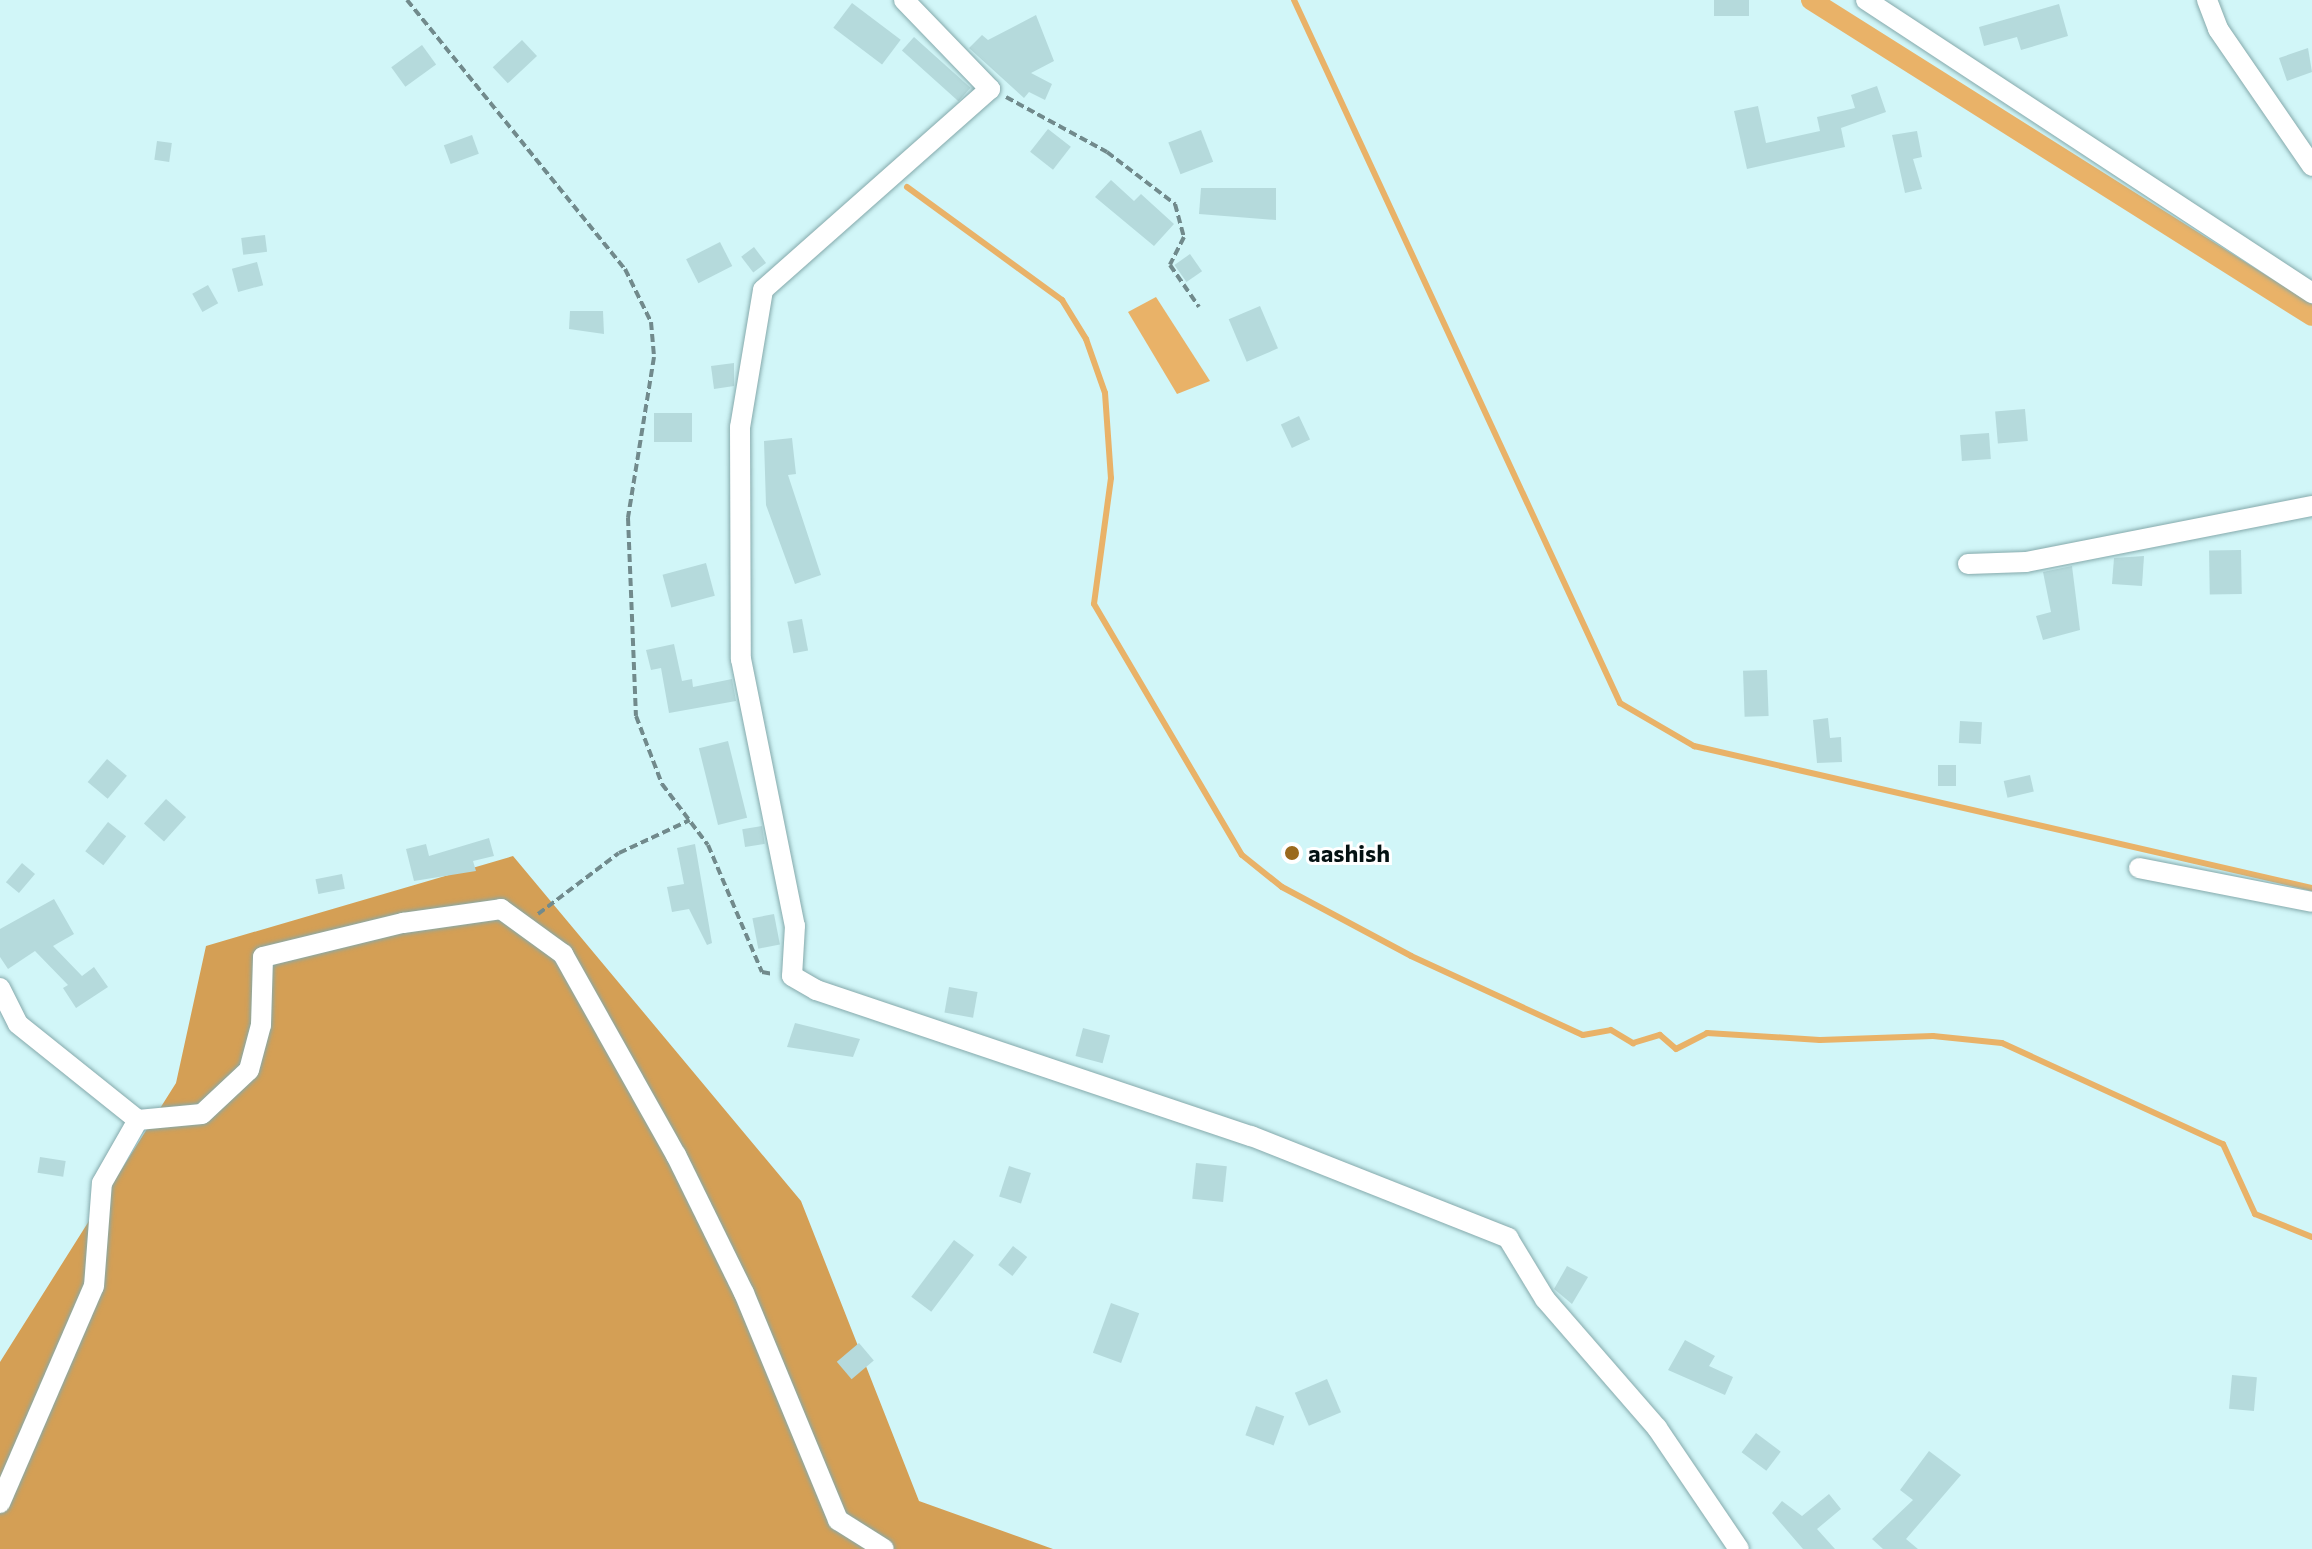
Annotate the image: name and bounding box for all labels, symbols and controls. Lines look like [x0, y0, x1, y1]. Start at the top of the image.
place label: aashish [1308, 839, 1390, 867]
marker: aashish [1283, 844, 1301, 862]

